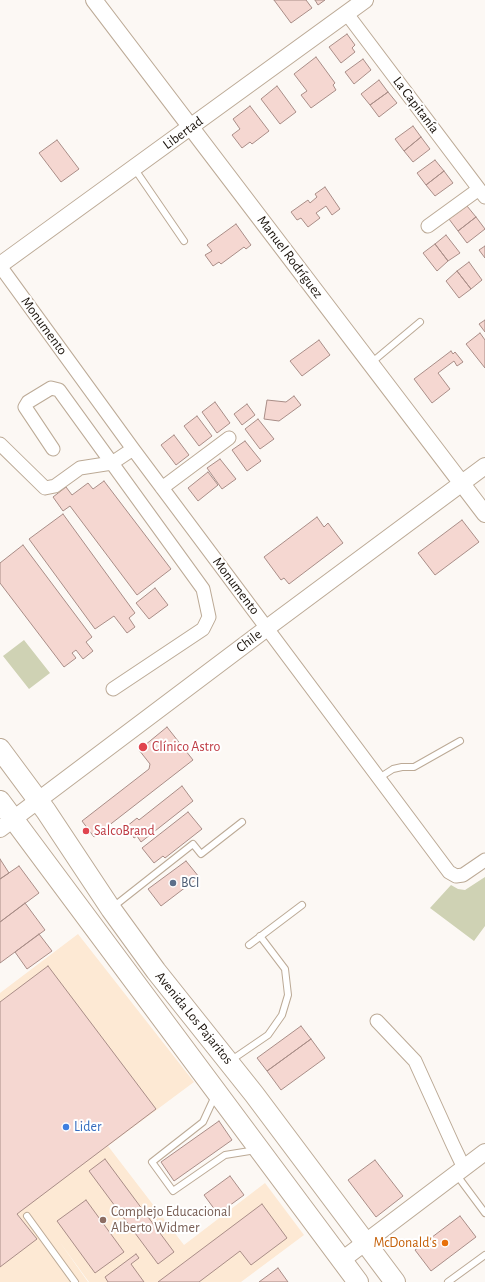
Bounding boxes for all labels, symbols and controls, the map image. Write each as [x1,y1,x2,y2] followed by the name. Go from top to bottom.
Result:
[389,73,443,137] street label: La Capitanía
[160,113,206,153] street label: Libertad
[253,212,327,302] street label: Manuel Rodríguez
[17,294,71,358] street label: Monumento
[209,554,263,618] street label: Monumento
[233,626,265,656] street label: Chile
[152,739,220,755] place label: Clínico Astro
[137,741,149,753] marker: Clínico Astro
[94,823,155,839] place label: SalcoBrand
[81,826,91,836] marker: SalcoBrand
[181,875,200,891] place label: BCI
[168,878,178,888] marker: BCI
[152,968,236,1068] street label: Avenida Los Pajaritos
[74,1119,101,1135] place label: Lider
[61,1122,71,1132] marker: Lider
[111,1204,231,1236] place label: Complejo Educacional Alberto Widmer
[98,1215,108,1225] marker: Complejo Educacional Alberto Widmer
[374,1235,437,1251] place label: McDonald's
[440,1238,450,1248] marker: McDonald's

